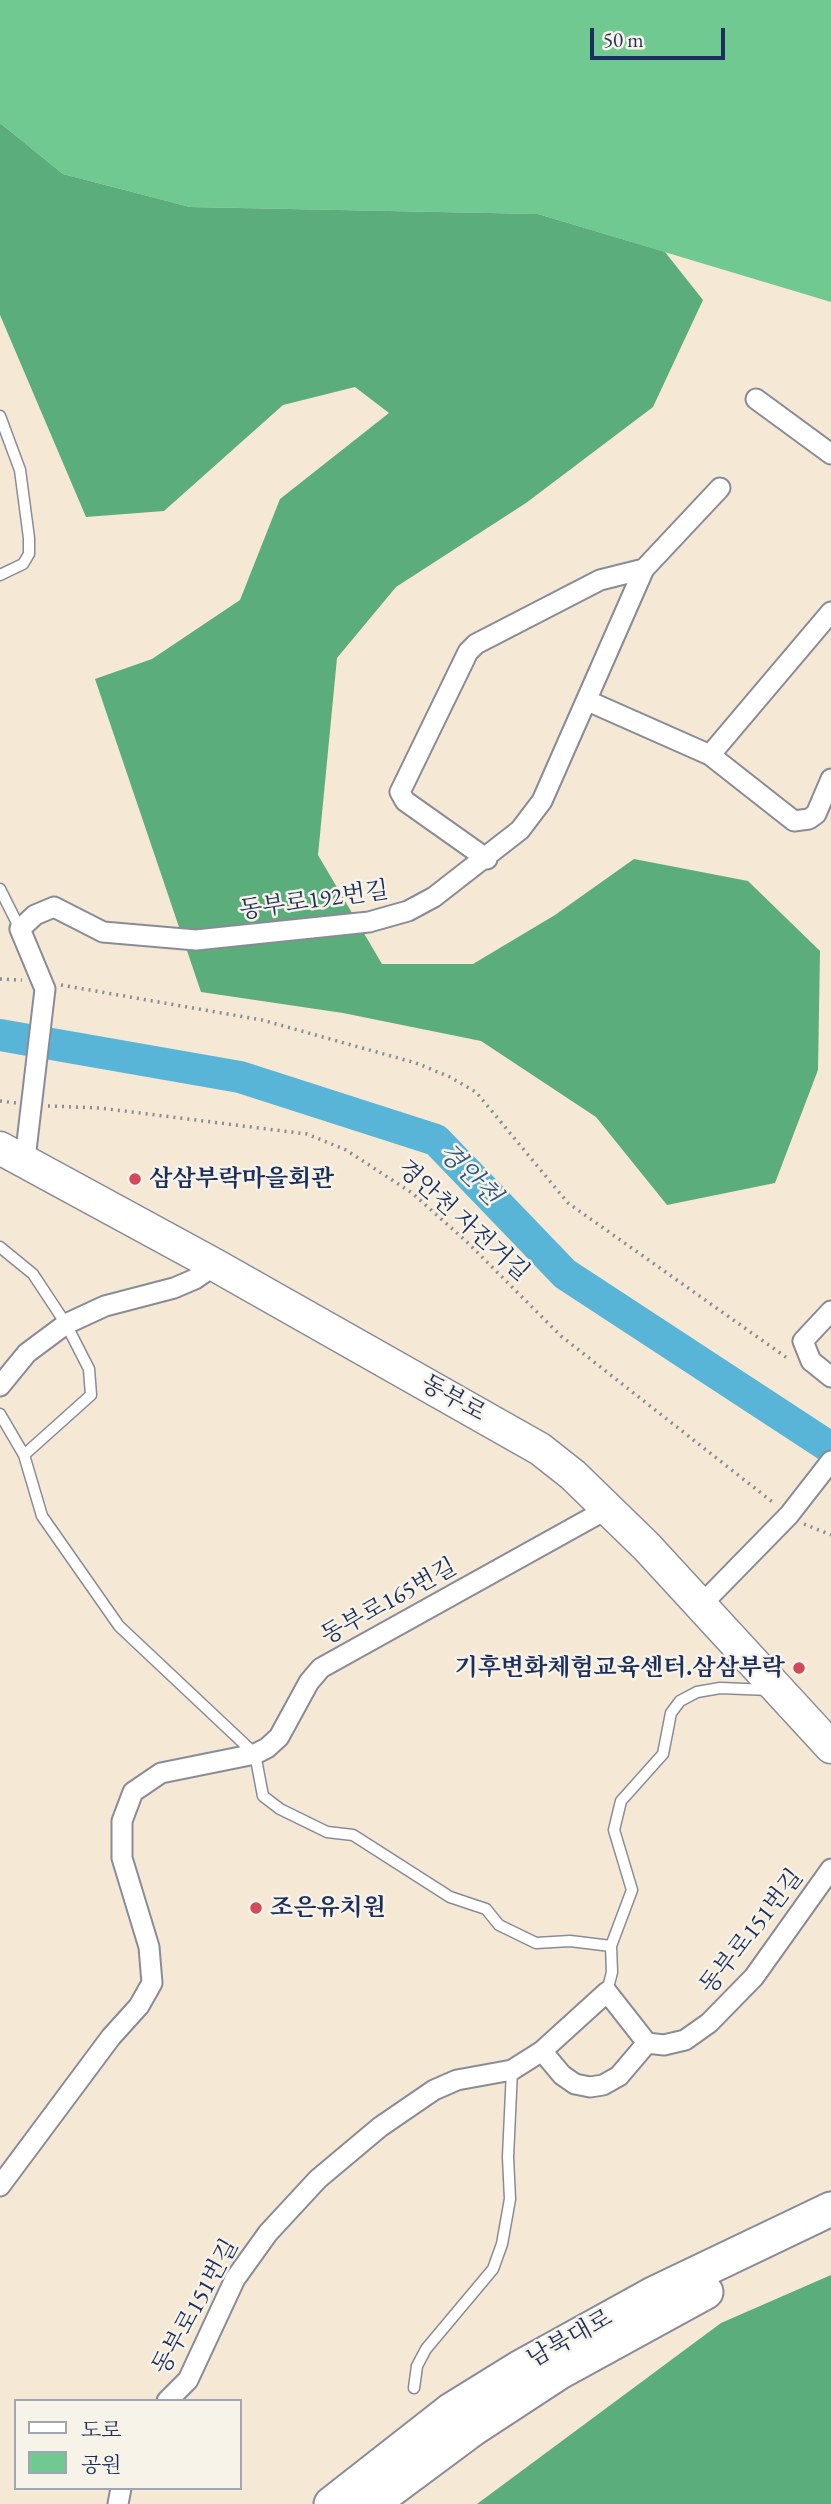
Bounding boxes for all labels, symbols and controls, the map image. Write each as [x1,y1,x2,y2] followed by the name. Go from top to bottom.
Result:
[593,14,728,58] scale bar
[603,26,644,53] text: 50 m
[237,876,391,926] street label: 동부로192번길
[431,1137,507,1213] water label: 경안천
[391,1154,535,1288] street label: 경안천 자전거길
[149,1165,334,1193] place label: 삼삼부락마을회관
[127,1171,143,1187] marker: 삼삼부락마을회관
[416,1370,490,1428] street label: 동부로
[316,1553,462,1651] street label: 동부로165번길
[454,1654,785,1682] place label: 기후변화체험교육센터.삼삼부락
[791,1660,807,1676] marker: 기후변화체험교육센터.삼삼부락
[694,1864,810,2000] street label: 동부로151번길
[270,1894,386,1922] place label: 조은유치원
[248,1900,264,1916] marker: 조은유치원
[147,2234,245,2380] street label: 동부로151번길
[522,2304,618,2374] street label: 남북대로
[14,2399,242,2490] legend
[81,2416,122,2443] text: 도로
[81,2451,122,2478] text: 공원

